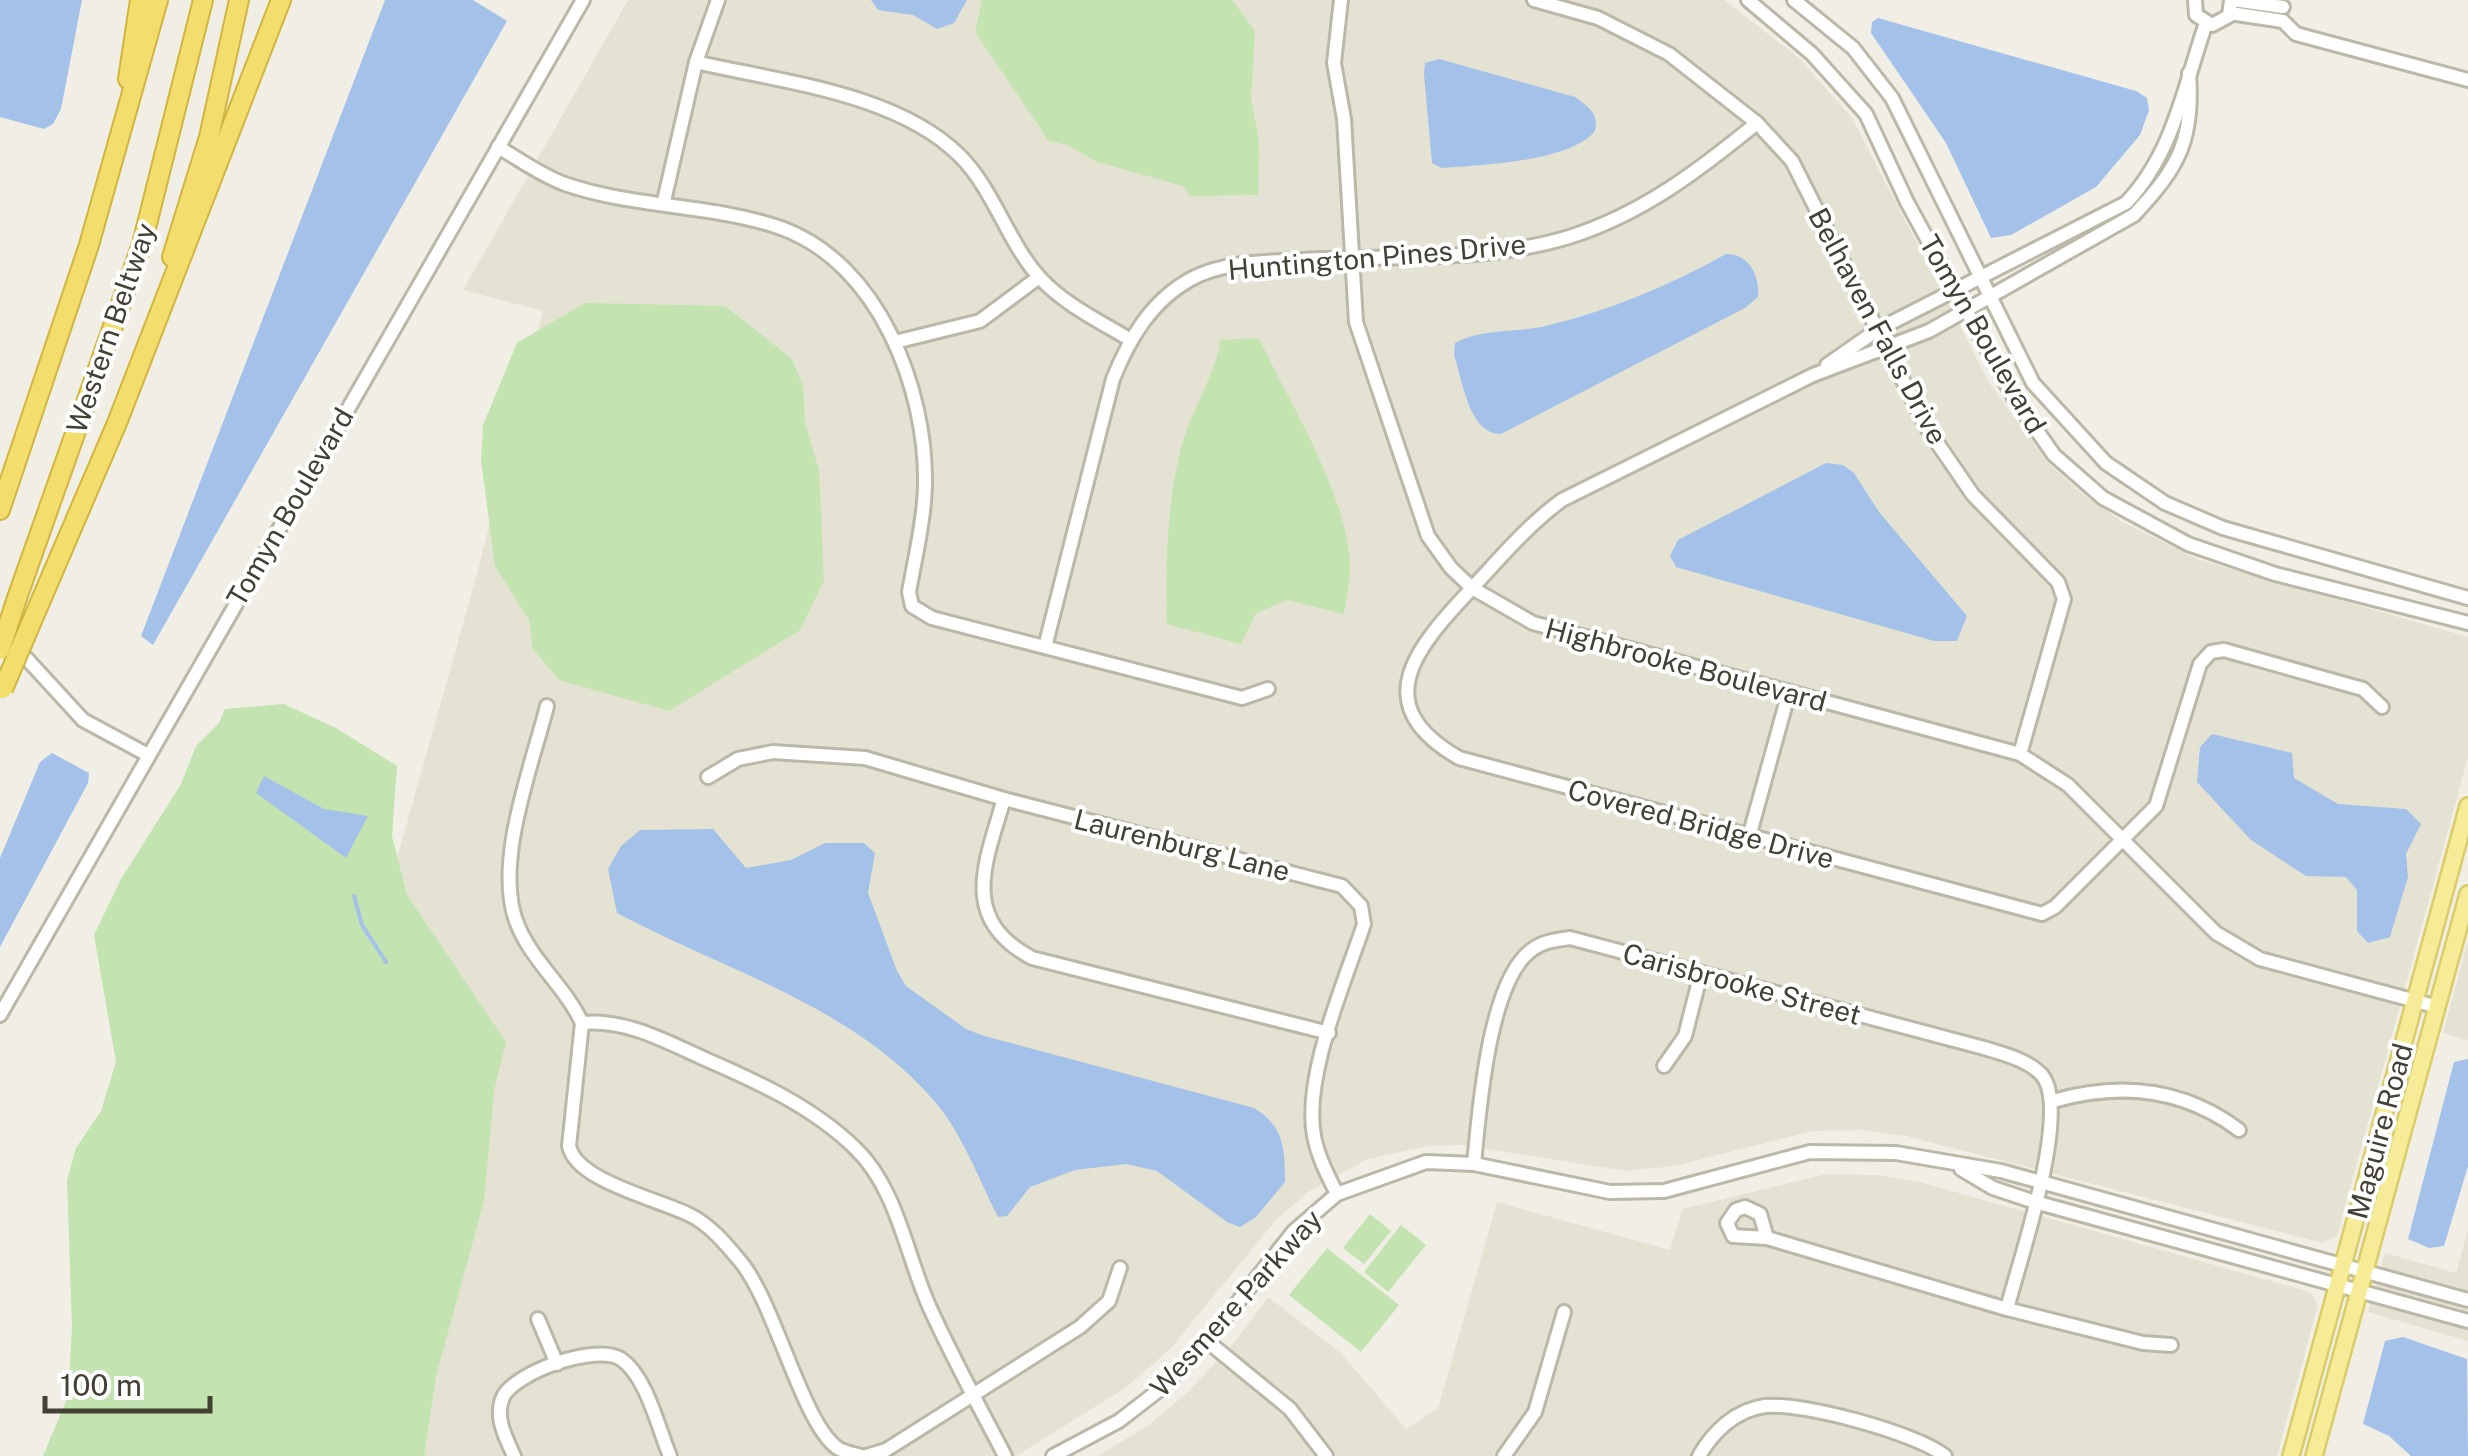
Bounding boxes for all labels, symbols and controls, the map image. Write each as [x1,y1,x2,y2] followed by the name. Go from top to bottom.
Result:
[1802,202,1955,449] street label: Belhaven Falls Drive
[59,219,162,437] street label: Western Beltway
[1226,227,1527,286] street label: Huntington Pines Drive
[1913,229,2054,439] street label: Tomyn Boulevard
[219,402,360,612] street label: Tomyn Boulevard
[1542,611,1830,718] street label: Highbrooke Boulevard
[1564,772,1838,875] street label: Covered Bridge Drive
[1071,802,1294,887] street label: Laurenburg Lane
[1620,936,1865,1031] street label: Carisbrooke Street
[2340,1040,2419,1222] street label: Maguire Road
[1143,1202,1328,1403] street label: Wesmere Parkway
[45,1351,210,1413] scale bar
[60,1367,142,1403] text: 100 m

